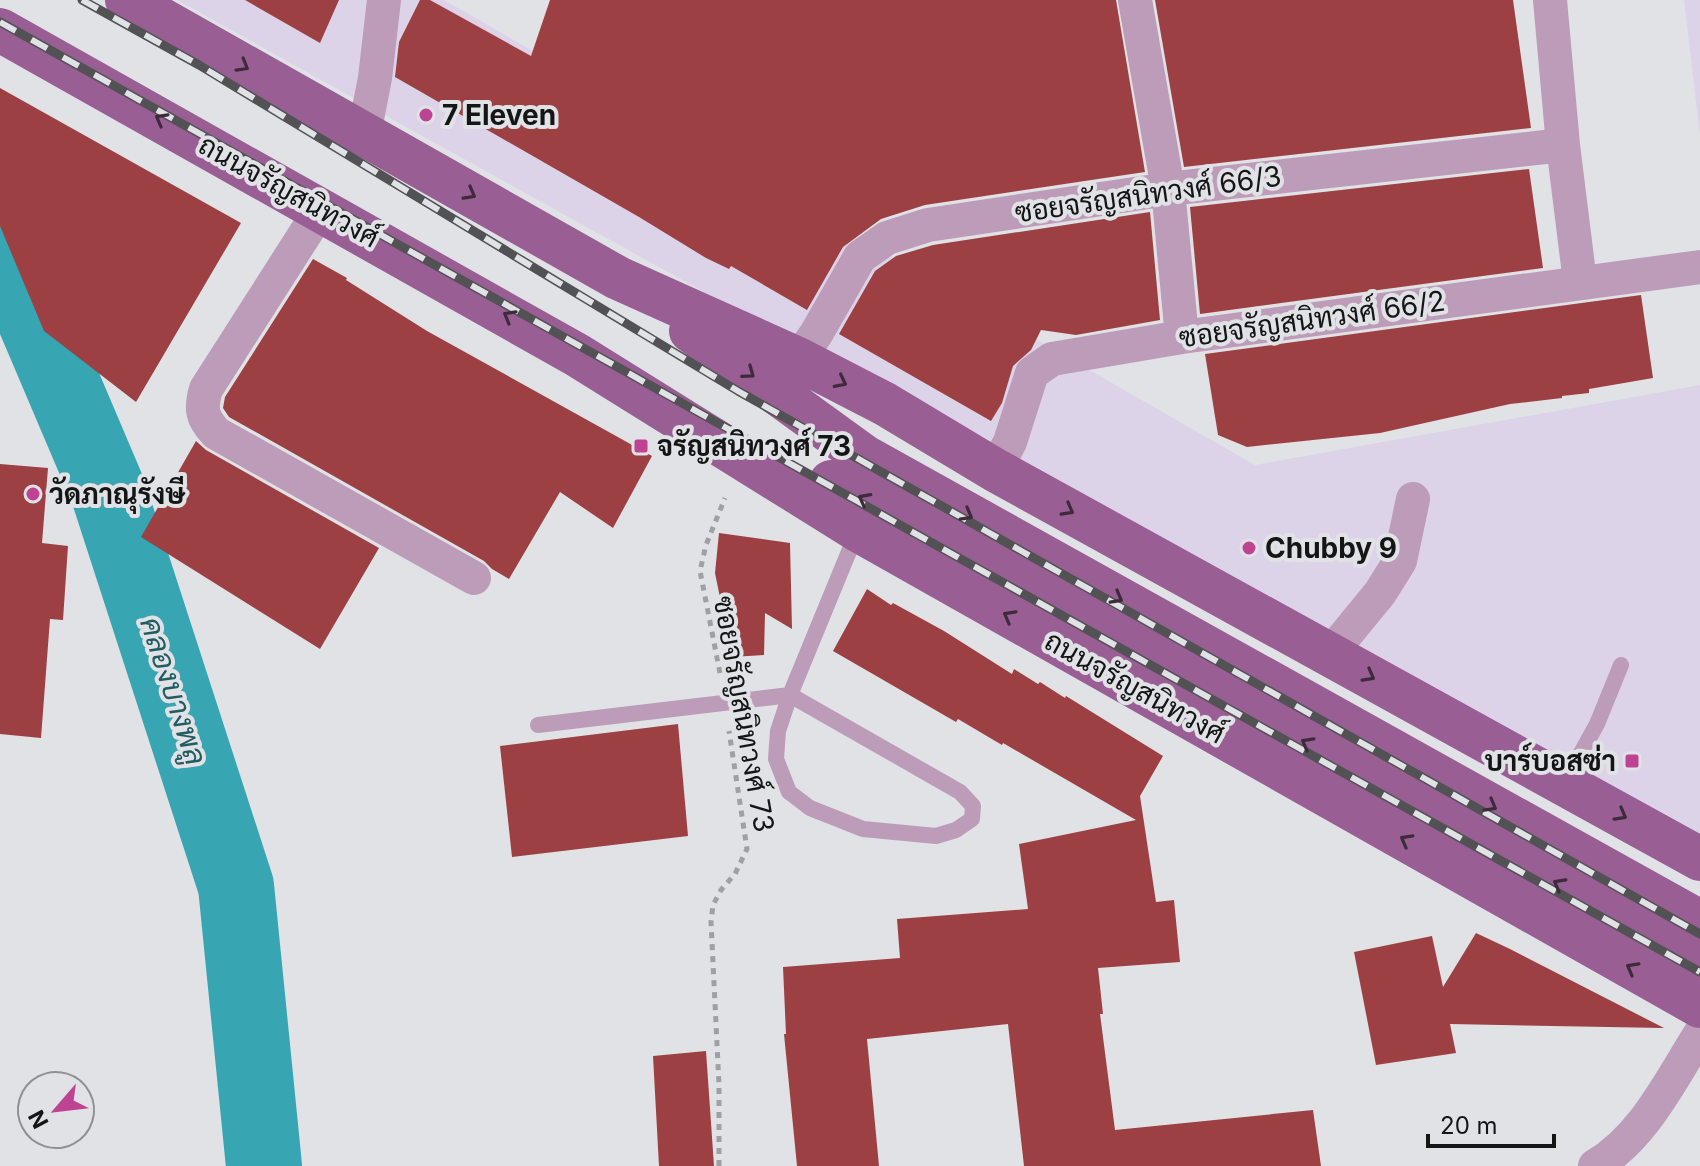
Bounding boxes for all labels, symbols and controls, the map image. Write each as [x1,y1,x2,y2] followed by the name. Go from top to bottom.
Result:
[235,56,249,72] one-way arrow
[442,98,556,132] place label: 7 Eleven
[417,106,435,124] marker: 7 Eleven
[155,114,169,129] one-way arrow
[193,126,386,255] street label: ถนนจรัญสนิทวงศ์
[1012,157,1283,231] street label: ซอยจรัญสนิทวงศ์ 66/3
[461,184,476,200] one-way arrow
[1177,282,1447,355] street label: ซอยจรัญสนิทวงศ์ 66/2
[503,310,518,326] one-way arrow
[741,363,755,378] one-way arrow
[833,372,848,387] one-way arrow
[657,427,851,464] place label: จรัญสนิทวงศ์ 73
[632,437,650,455] marker: จรัญสนิทวงศ์ 73
[49,476,186,514] place label: วัดภาณุรังษี
[24,485,42,503] marker: วัดภาณุรังษี
[858,494,873,509] one-way arrow
[1059,500,1074,515] one-way arrow
[959,505,973,520] one-way arrow
[1265,531,1397,565] place label: Chubby 9
[1240,539,1258,557] marker: Chubby 9
[1108,588,1123,604] one-way arrow
[706,593,783,835] street label: ซอยจรัญสนิทวงศ์ 73
[1003,610,1018,626] one-way arrow
[130,612,215,770] water label: คลองบางพลู
[1039,622,1232,751] street label: ถนนจรัญสนิทวงศ์
[1361,666,1375,681] one-way arrow
[1301,737,1316,753] one-way arrow
[1485,742,1616,778] place label: บาร์บอสซ่า
[1623,752,1641,770] marker: บาร์บอสซ่า
[1483,796,1497,811] one-way arrow
[1613,805,1627,820] one-way arrow
[1400,834,1415,850] one-way arrow
[1552,878,1567,893] one-way arrow
[1626,962,1641,978] one-way arrow
[16,1070,96,1150] north arrow
[1428,1098,1554,1148] scale bar
[23,1106,54,1133] text: N
[1440,1111,1498,1140] text: 20 m

